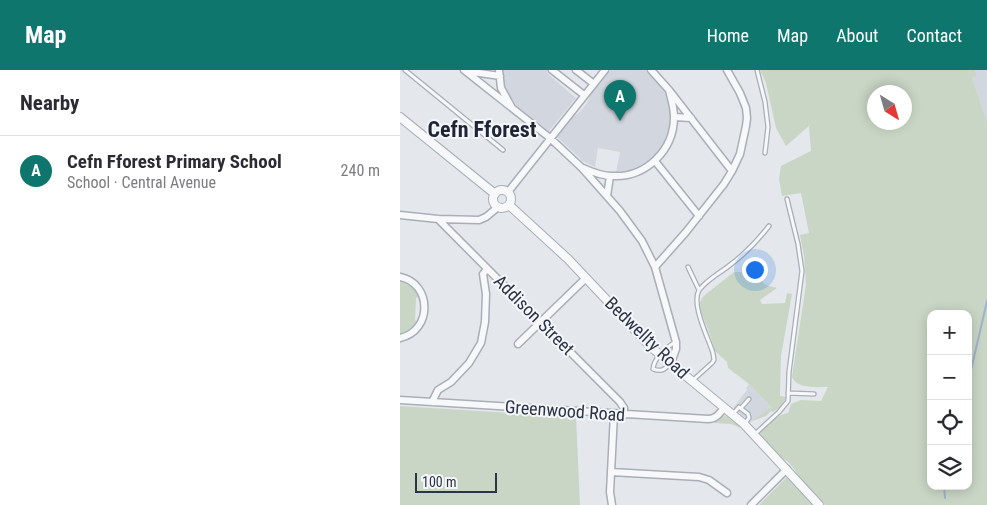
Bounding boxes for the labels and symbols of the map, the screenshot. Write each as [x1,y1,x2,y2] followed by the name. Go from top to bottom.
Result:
[604,80,636,121] pin: A
[867,85,912,130] north arrow
[427,117,537,142] district label: Cefn Fforest
[742,257,768,283] your location
[490,270,579,359] street label: Addison Street
[601,292,694,383] street label: Bedwellty Road
[504,396,626,425] street label: Greenwood Road
[415,470,498,493] scale bar

